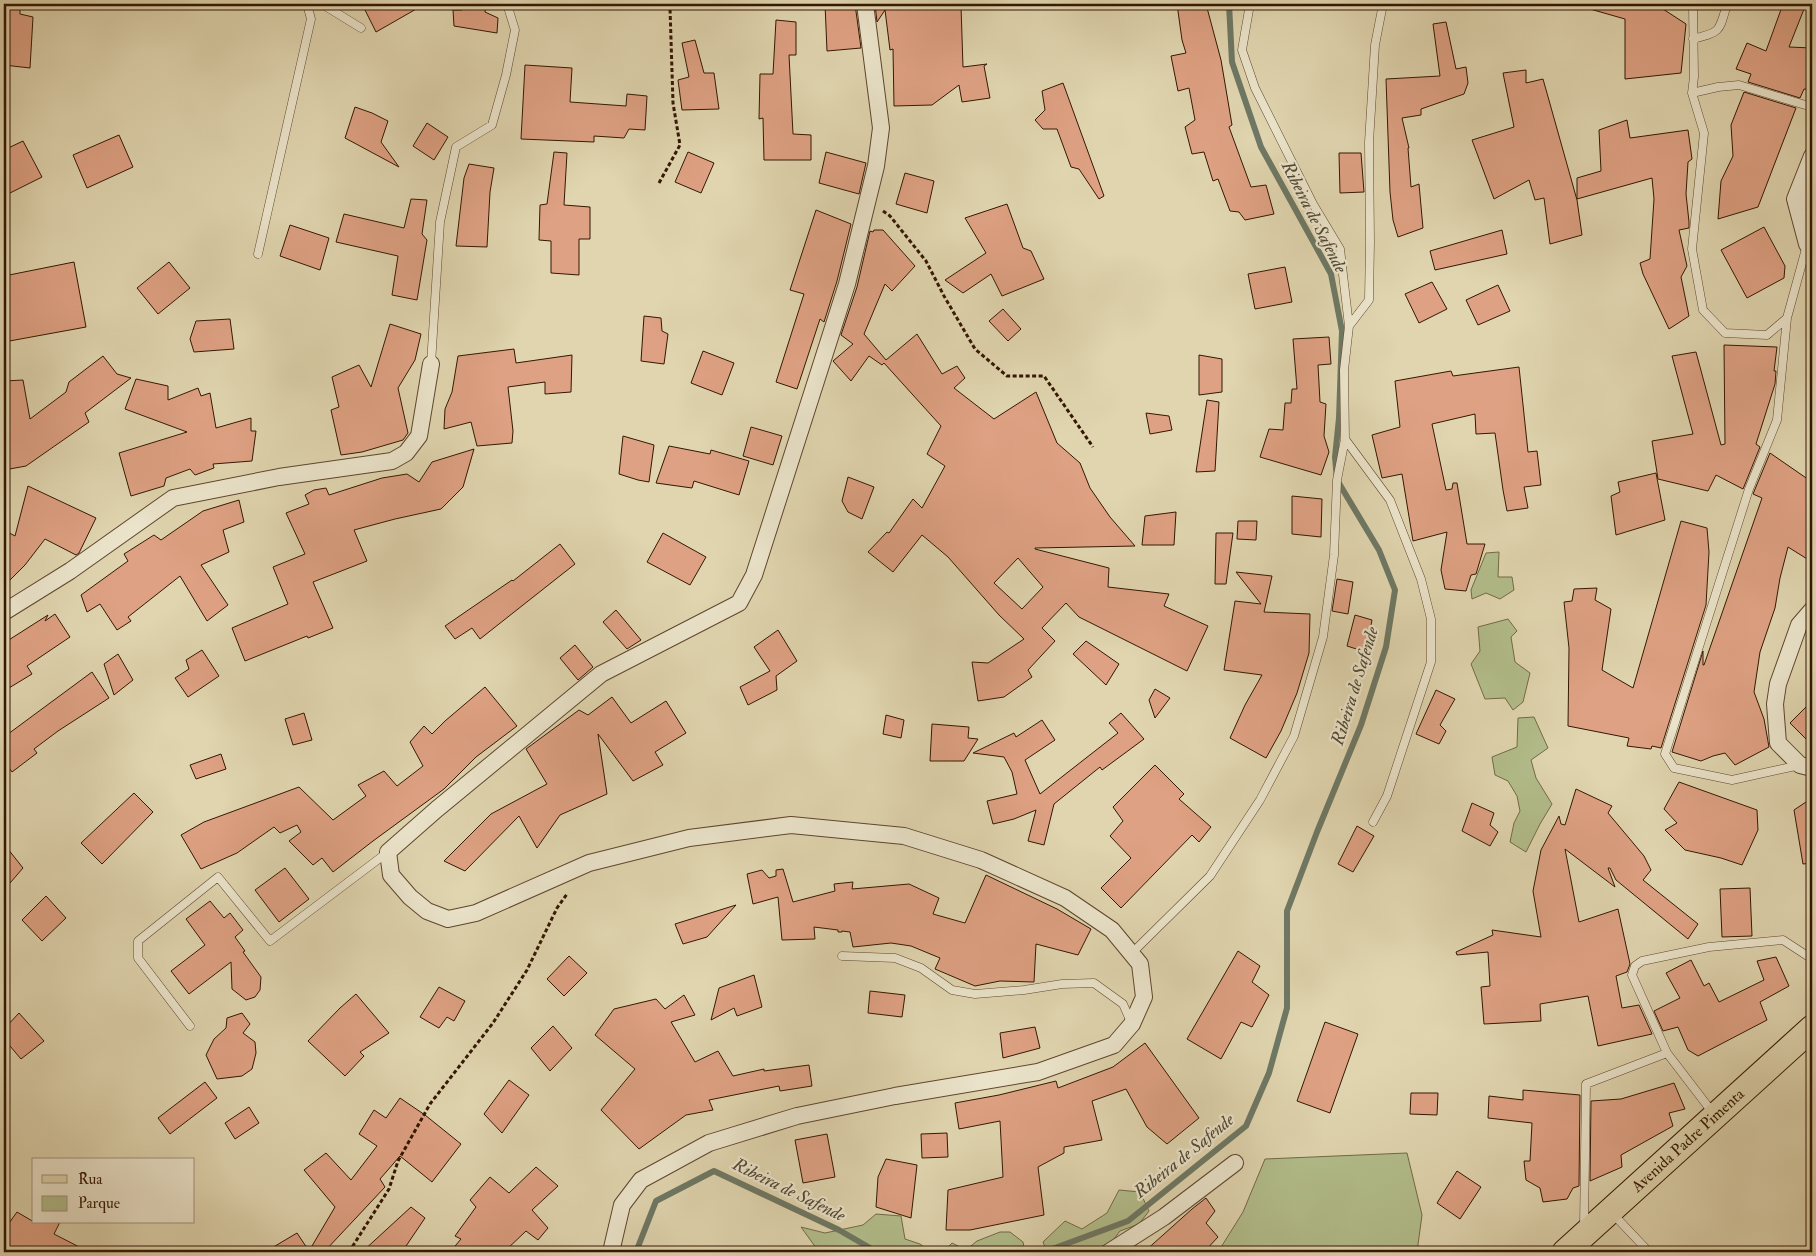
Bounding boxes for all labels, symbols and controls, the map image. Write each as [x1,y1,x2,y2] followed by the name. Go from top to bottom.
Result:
[1275,156,1353,278] water label: Ribeira de Safende
[1326,623,1384,749] water label: Ribeira de Safende
[1627,1084,1749,1197] street label: Avenida Padre Pimenta
[1128,1108,1240,1204] water label: Ribeira de Safende
[728,1152,850,1228] water label: Ribeira de Safende
[32,1158,195,1224] legend
[78,1170,103,1189] text: Rua
[78,1194,120,1213] text: Parque

